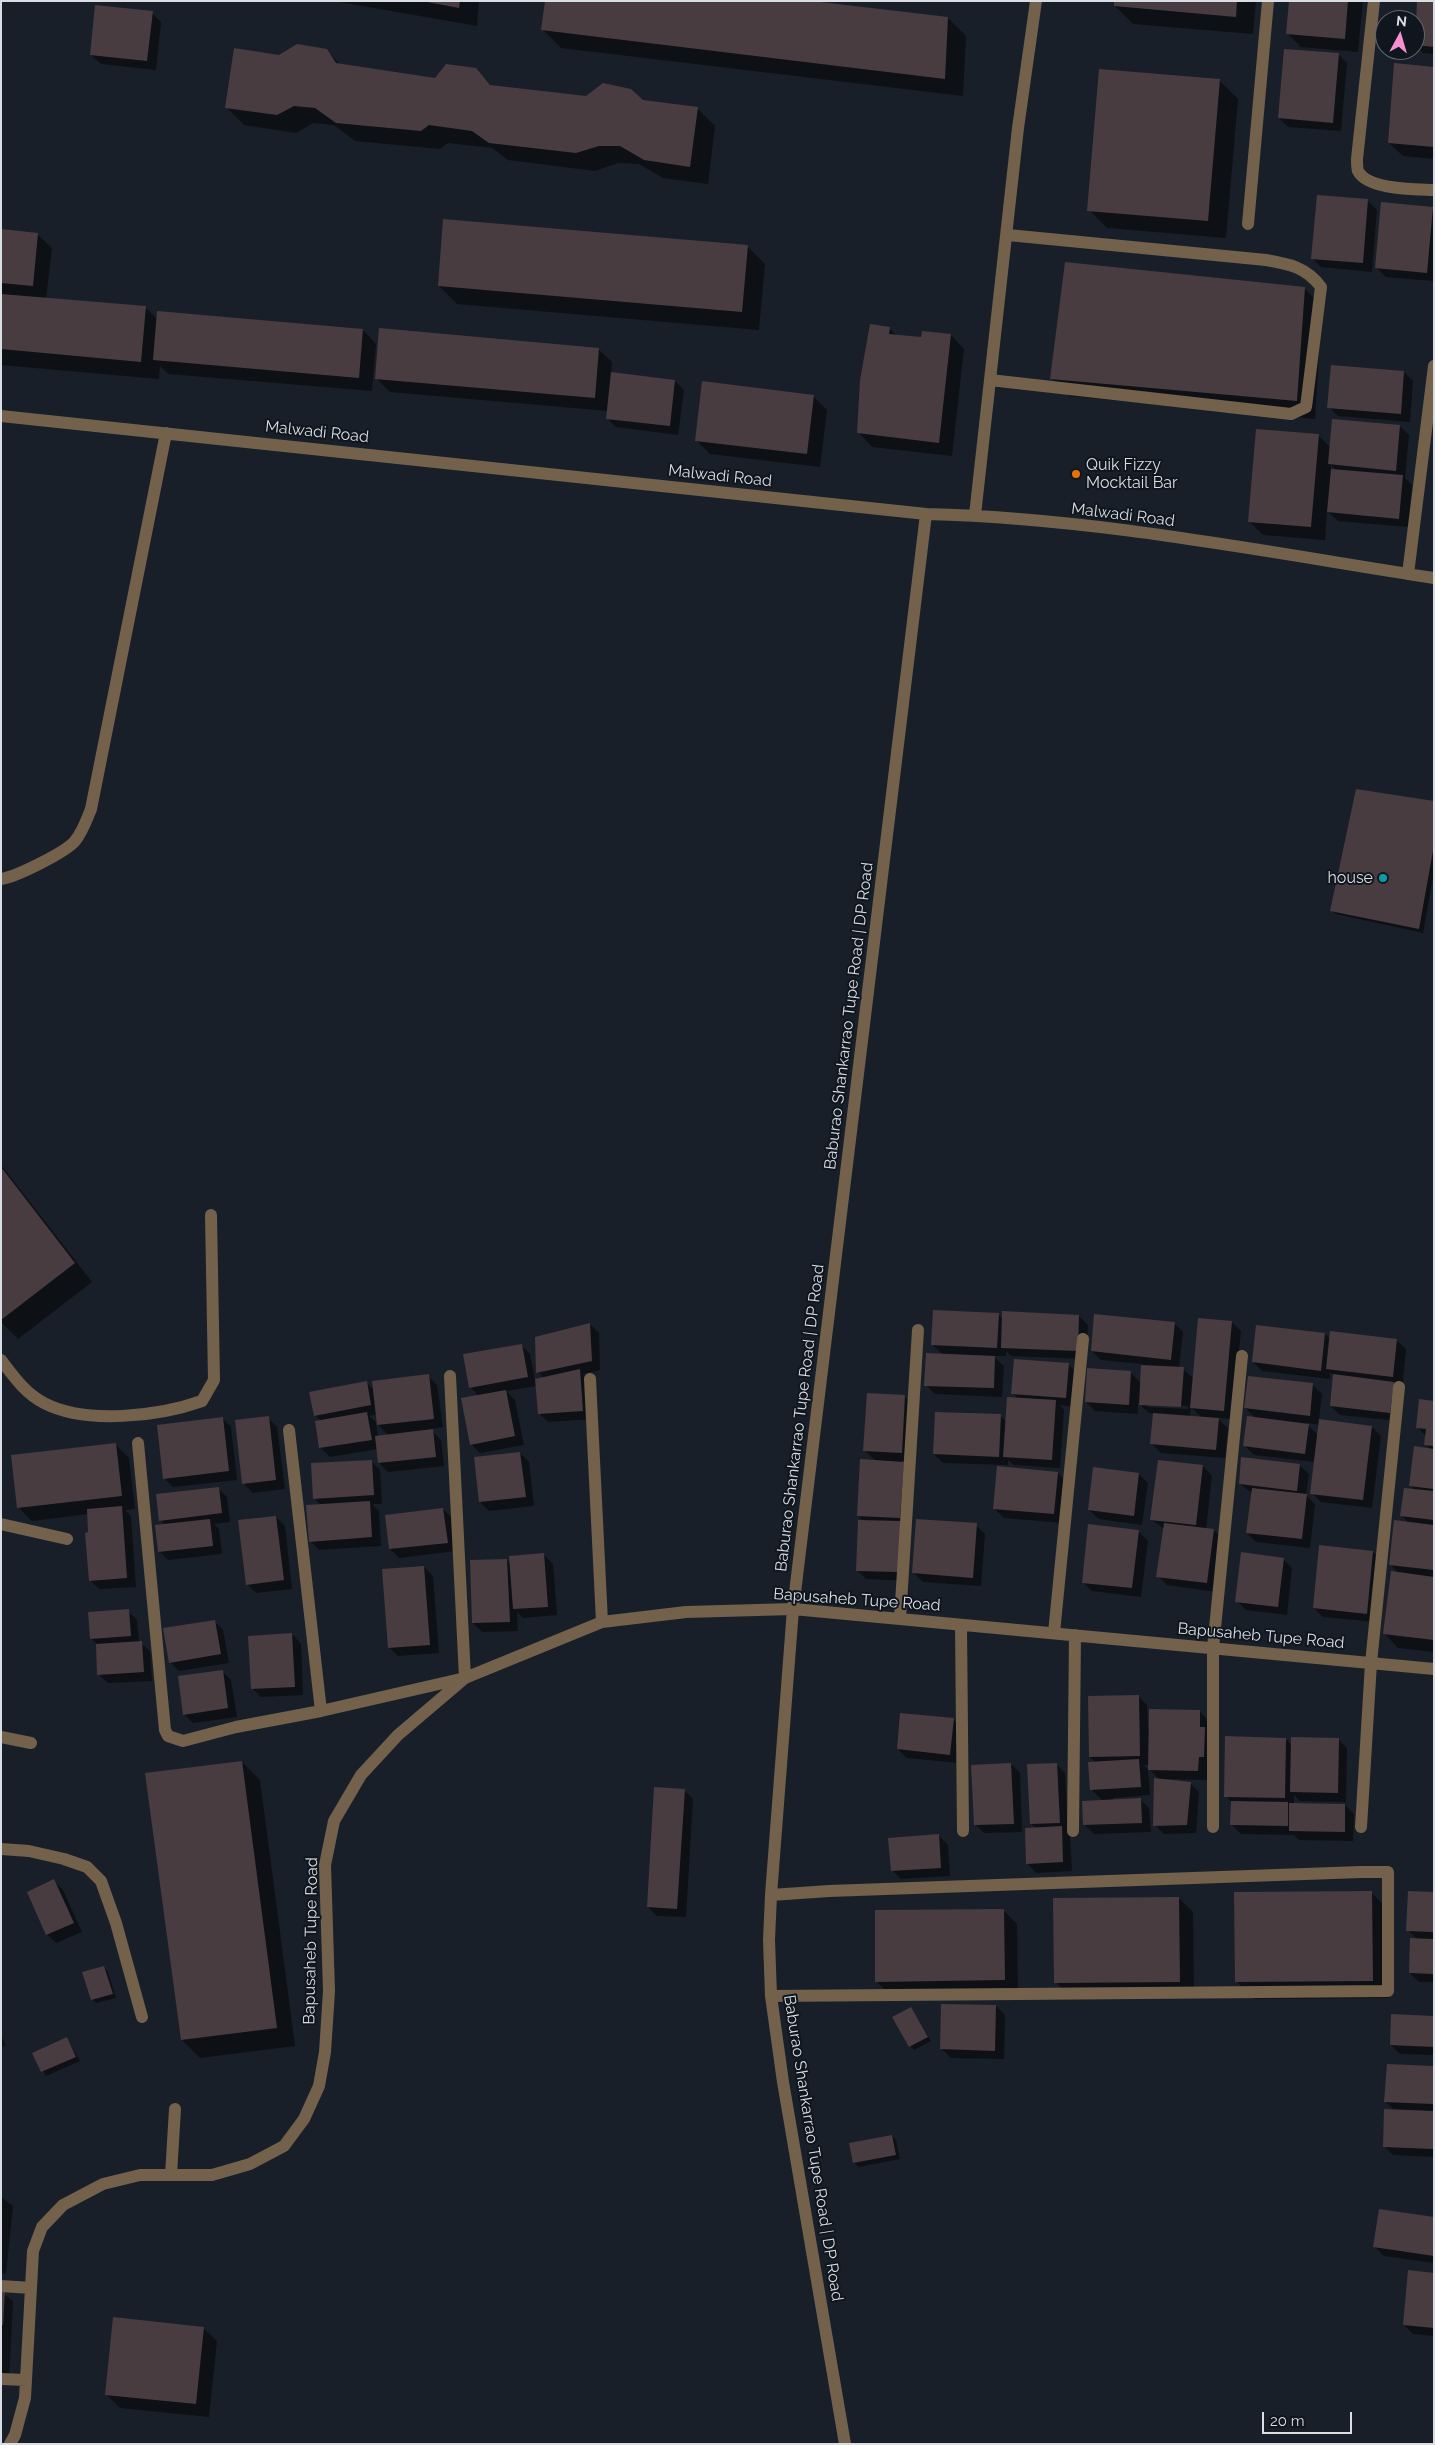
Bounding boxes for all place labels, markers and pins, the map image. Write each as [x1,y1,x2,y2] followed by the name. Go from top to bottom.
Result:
[1086,455,1178,493] place label: Quik Fizzy Mocktail Bar
[1070,468,1082,480] marker: Quik Fizzy Mocktail Bar
[1328,868,1373,888] place label: house
[1377,872,1389,884] marker: house

